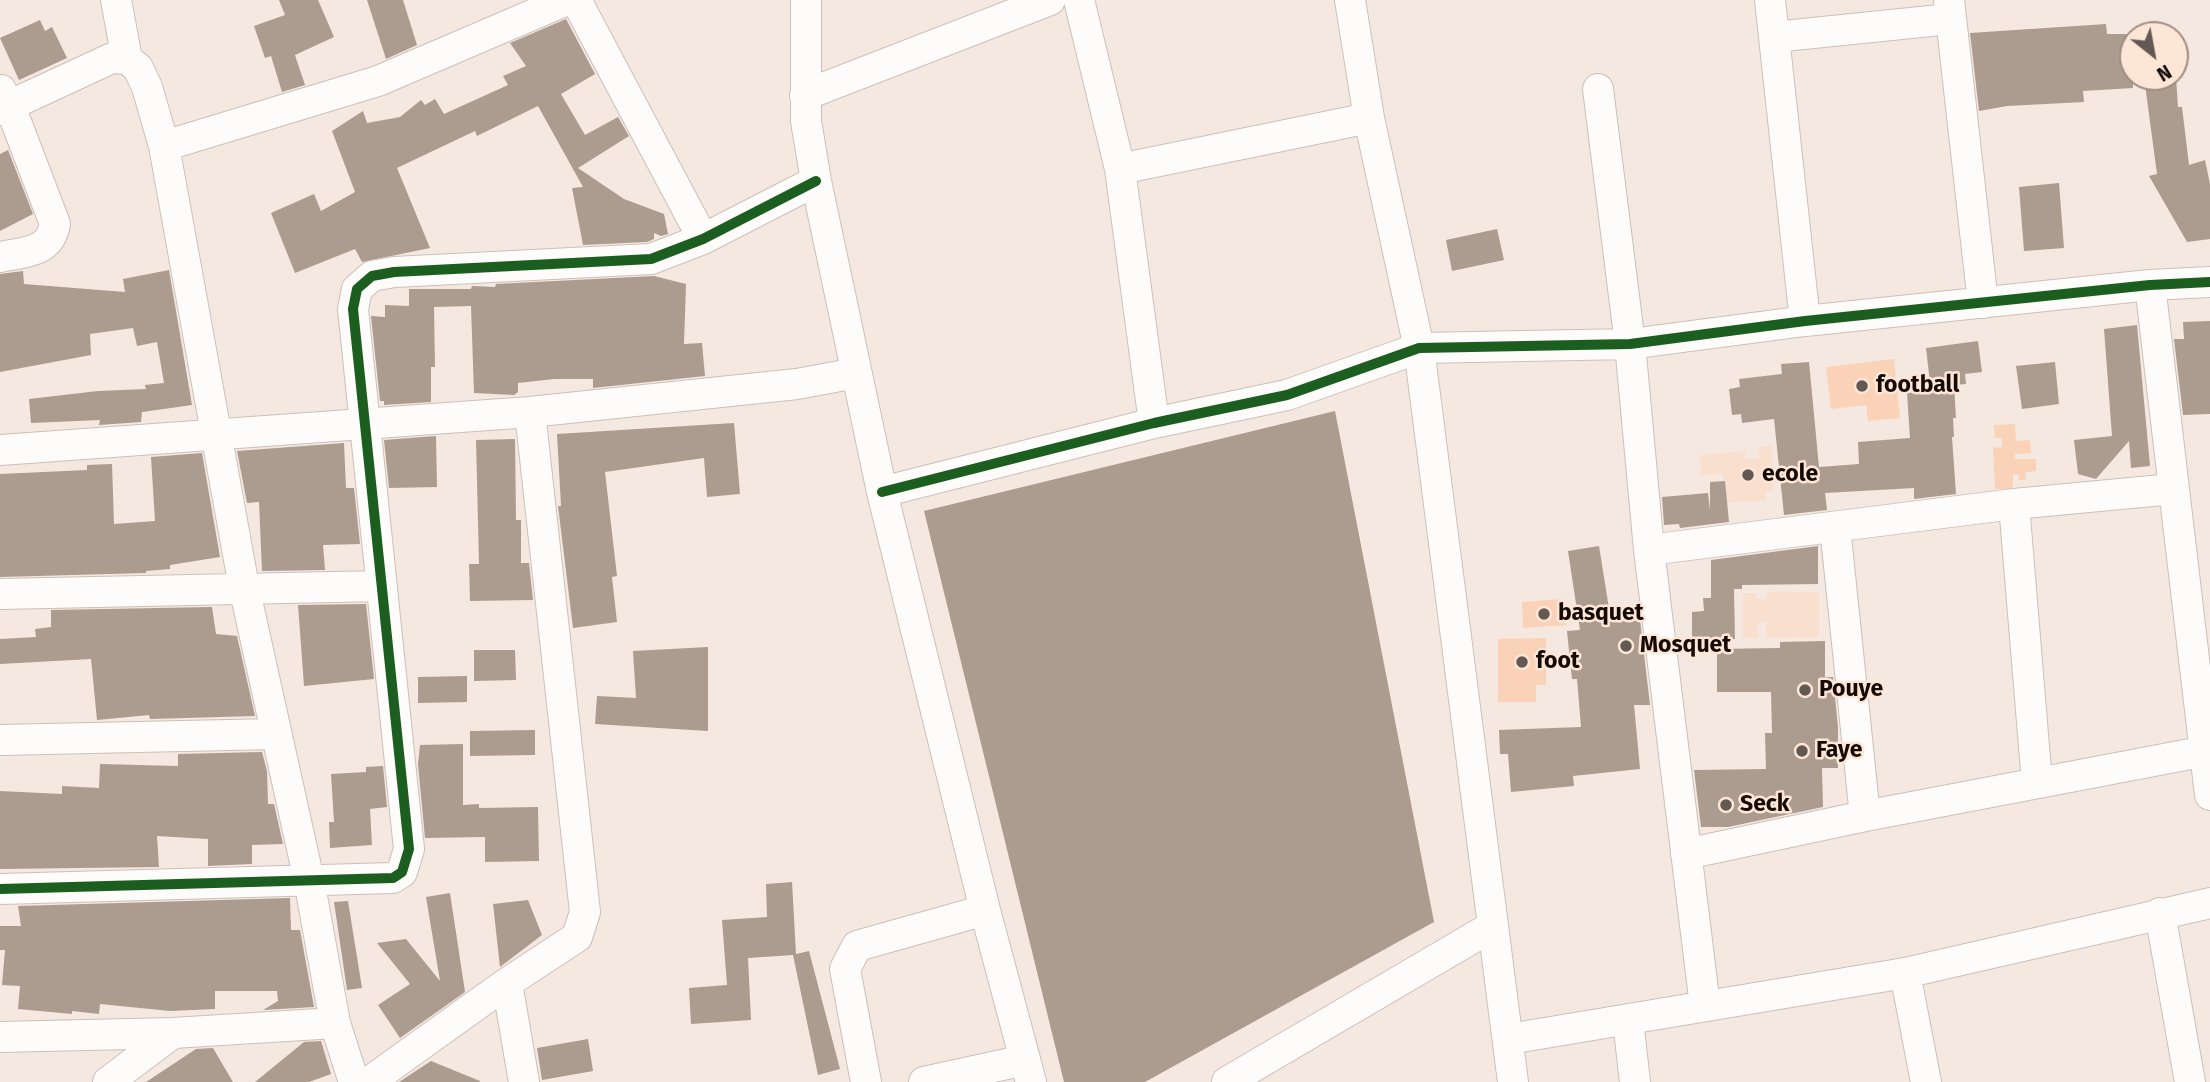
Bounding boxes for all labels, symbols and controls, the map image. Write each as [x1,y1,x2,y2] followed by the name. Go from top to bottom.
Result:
[2119,21,2189,91] north arrow
[2153,60,2175,86] text: N
[1876,372,1959,400] place label: football
[1854,378,1870,394] marker: football
[1762,461,1818,489] place label: ecole
[1740,467,1756,483] marker: ecole
[1558,600,1644,628] place label: basquet
[1536,606,1552,622] marker: basquet
[1640,632,1731,660] place label: Mosquet
[1618,638,1634,654] marker: Mosquet
[1536,648,1580,676] place label: foot
[1514,654,1530,670] marker: foot
[1819,676,1883,704] place label: Pouye
[1797,682,1813,698] marker: Pouye
[1816,737,1863,765] place label: Faye
[1794,743,1810,759] marker: Faye
[1740,791,1790,819] place label: Seck
[1718,797,1734,813] marker: Seck

